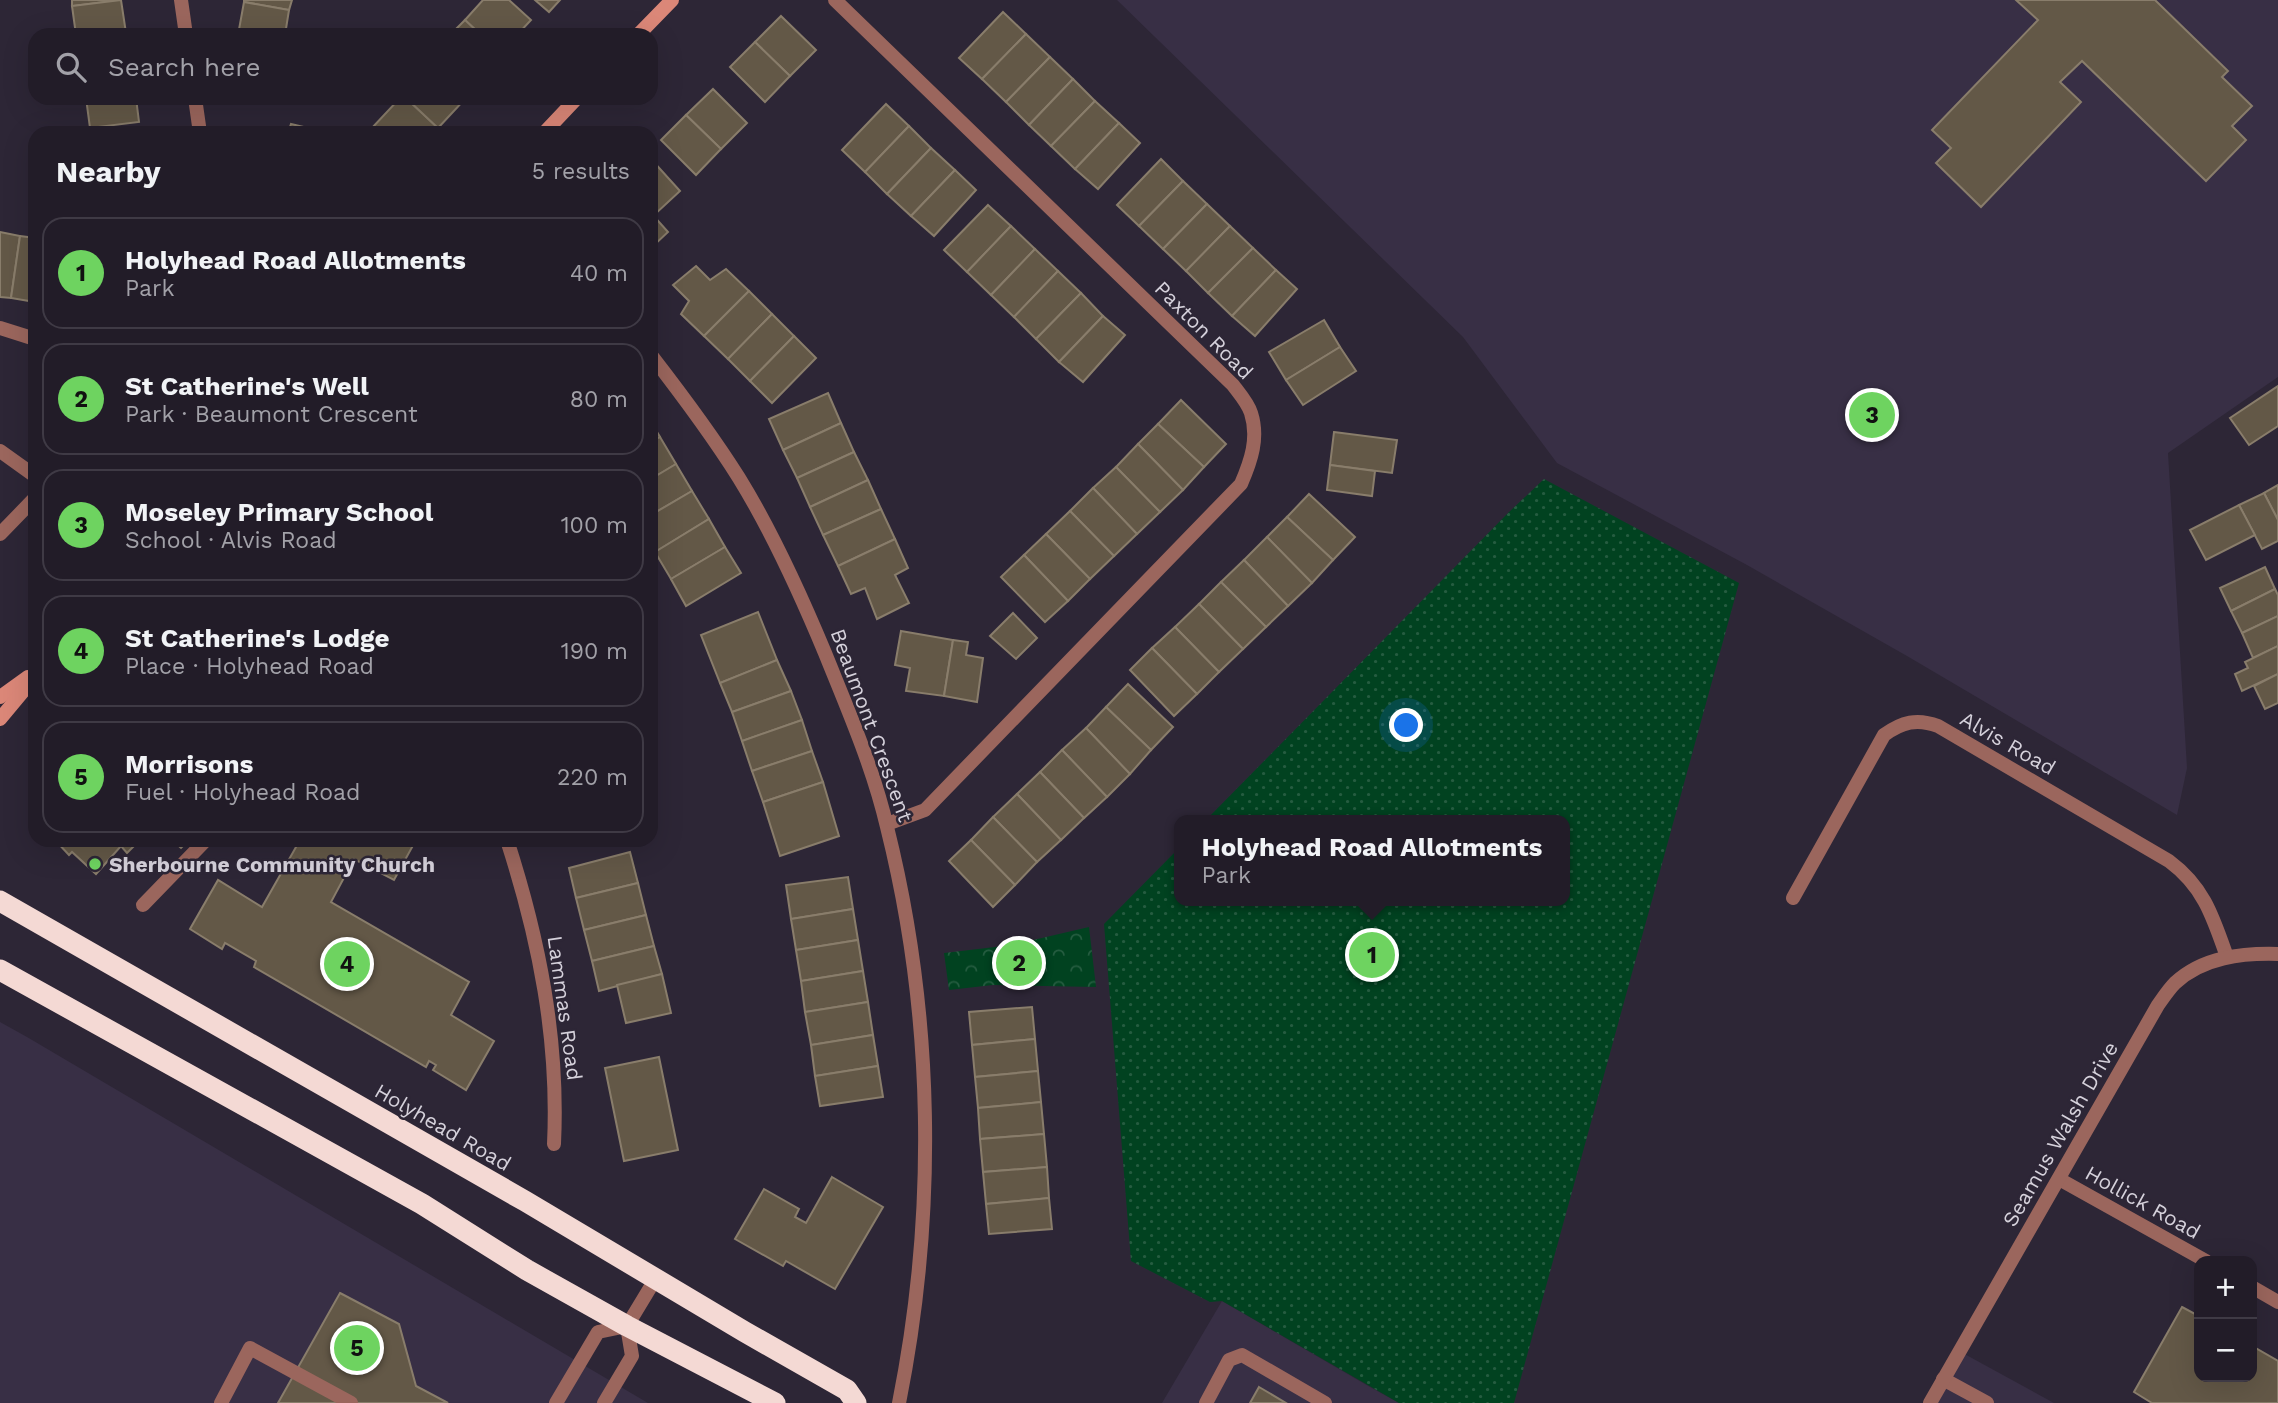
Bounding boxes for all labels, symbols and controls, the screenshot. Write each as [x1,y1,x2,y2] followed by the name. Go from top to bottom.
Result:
[28,28,658,105] search box
[52,48,90,86] icon: search
[108,52,260,82] text: Search here
[56,154,161,189] text: Nearby
[532,158,630,185] text: 5 results
[125,245,466,275] text: Holyhead Road Allotments
[76,260,86,287] text: 1
[570,260,628,287] text: 40 m
[125,275,174,302] text: Park
[1150,276,1258,384] street label: Paxton Road
[125,371,369,401] text: St Catherine's Well
[74,386,88,413] text: 2
[570,386,628,413] text: 80 m
[1849,389,1895,441] pin: 3
[125,401,418,428] text: Park · Beaumont Crescent
[125,497,433,527] text: Moseley Primary School
[74,512,88,539] text: 3
[561,512,628,539] text: 100 m
[125,527,337,554] text: School · Alvis Road
[125,623,390,653] text: St Catherine's Lodge
[825,625,919,825] street label: Beaumont Crescent
[74,638,88,665] text: 4
[561,638,628,665] text: 190 m
[125,653,374,680] text: Place · Holyhead Road
[1956,706,2060,780] street label: Alvis Road
[1389,708,1423,742] your location
[125,749,253,779] text: Morrisons
[74,764,88,791] text: 5
[557,764,628,791] text: 220 m
[125,779,360,806] text: Fuel · Holyhead Road
[1174,815,1570,906] popup
[1202,832,1542,862] text: Holyhead Road Allotments
[109,852,435,877] place label: Sherbourne Community Church
[87,856,103,872] marker: Sherbourne Community Church
[1202,862,1251,889] text: Park
[1349,929,1395,981] pin: 1
[542,934,588,1082] street label: Lammas Road
[996,937,1042,989] pin: 2
[324,938,370,990] pin: 4
[1997,1037,2123,1231] street label: Seamus Walsh Drive
[370,1078,516,1176] street label: Holyhead Road
[2081,1160,2205,1244] street label: Hollick Road
[2194,1256,2257,1382] map controls
[2194,1256,2257,1319] button: +
[2194,1319,2257,1382] button: −
[334,1322,380,1374] pin: 5

